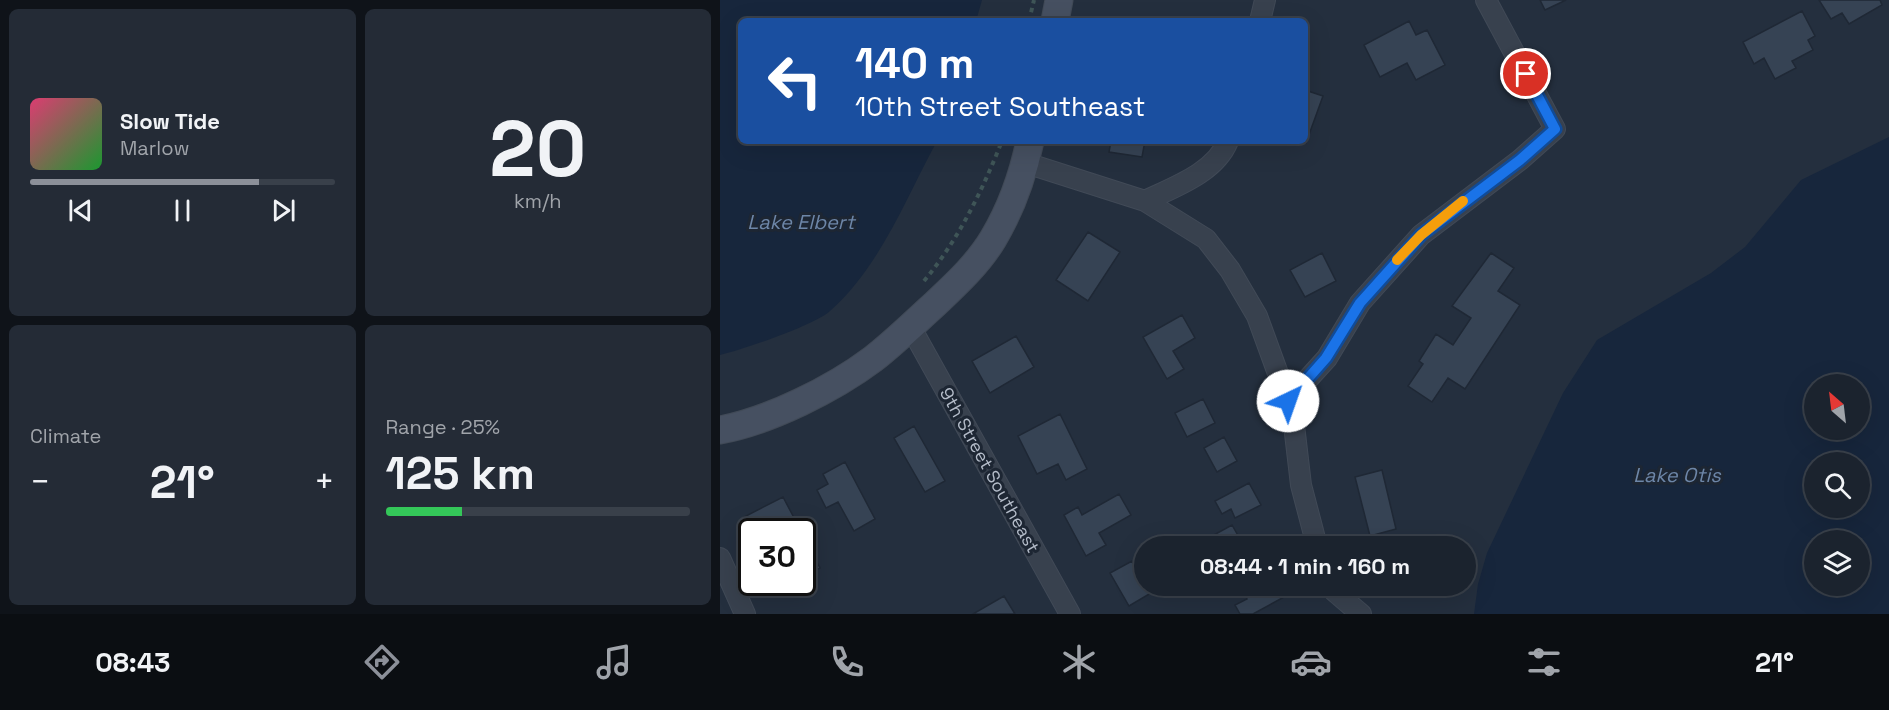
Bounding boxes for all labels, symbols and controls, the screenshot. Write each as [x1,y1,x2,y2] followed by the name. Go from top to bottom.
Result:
[855,37,974,90] text: 140 m
[756,42,834,120] icon: left
[1500,48,1551,99] pin
[1509,57,1542,90] icon: arrive
[855,89,1145,124] text: 10th Street Southeast
[489,99,586,199] text: 20
[120,107,220,135] text: Slow Tide
[120,135,189,161] text: Marlow
[514,188,562,214] text: km/h
[64,194,97,227] icon: previous
[166,194,199,227] icon: pause
[267,194,300,227] icon: next
[747,209,856,235] water label: Lake Elbert
[1256,369,1320,433] position arrow
[1804,374,1870,440] north arrow
[1804,374,1870,596] map controls
[935,383,1045,557] street label: 9th Street Southeast
[386,414,500,440] text: Range · 25%
[30,423,101,449] text: Climate
[386,445,535,502] text: 125 km
[1804,452,1870,518] button: search
[150,454,215,511] text: 21°
[30,461,50,503] text: −
[314,461,335,503] text: +
[1633,462,1722,488] water label: Lake Otis
[738,518,816,596] speed limit sign: 30
[1804,530,1870,596] button: layers
[1200,552,1410,580] text: 08:44 · 1 min · 160 m
[361,641,403,683] icon: directions
[593,641,635,683] icon: music
[826,641,868,683] icon: phone
[1058,641,1100,683] icon: climate
[1290,641,1332,683] icon: car
[1523,641,1565,683] icon: filters
[95,645,171,680] text: 08:43
[1755,645,1794,680] text: 21°

